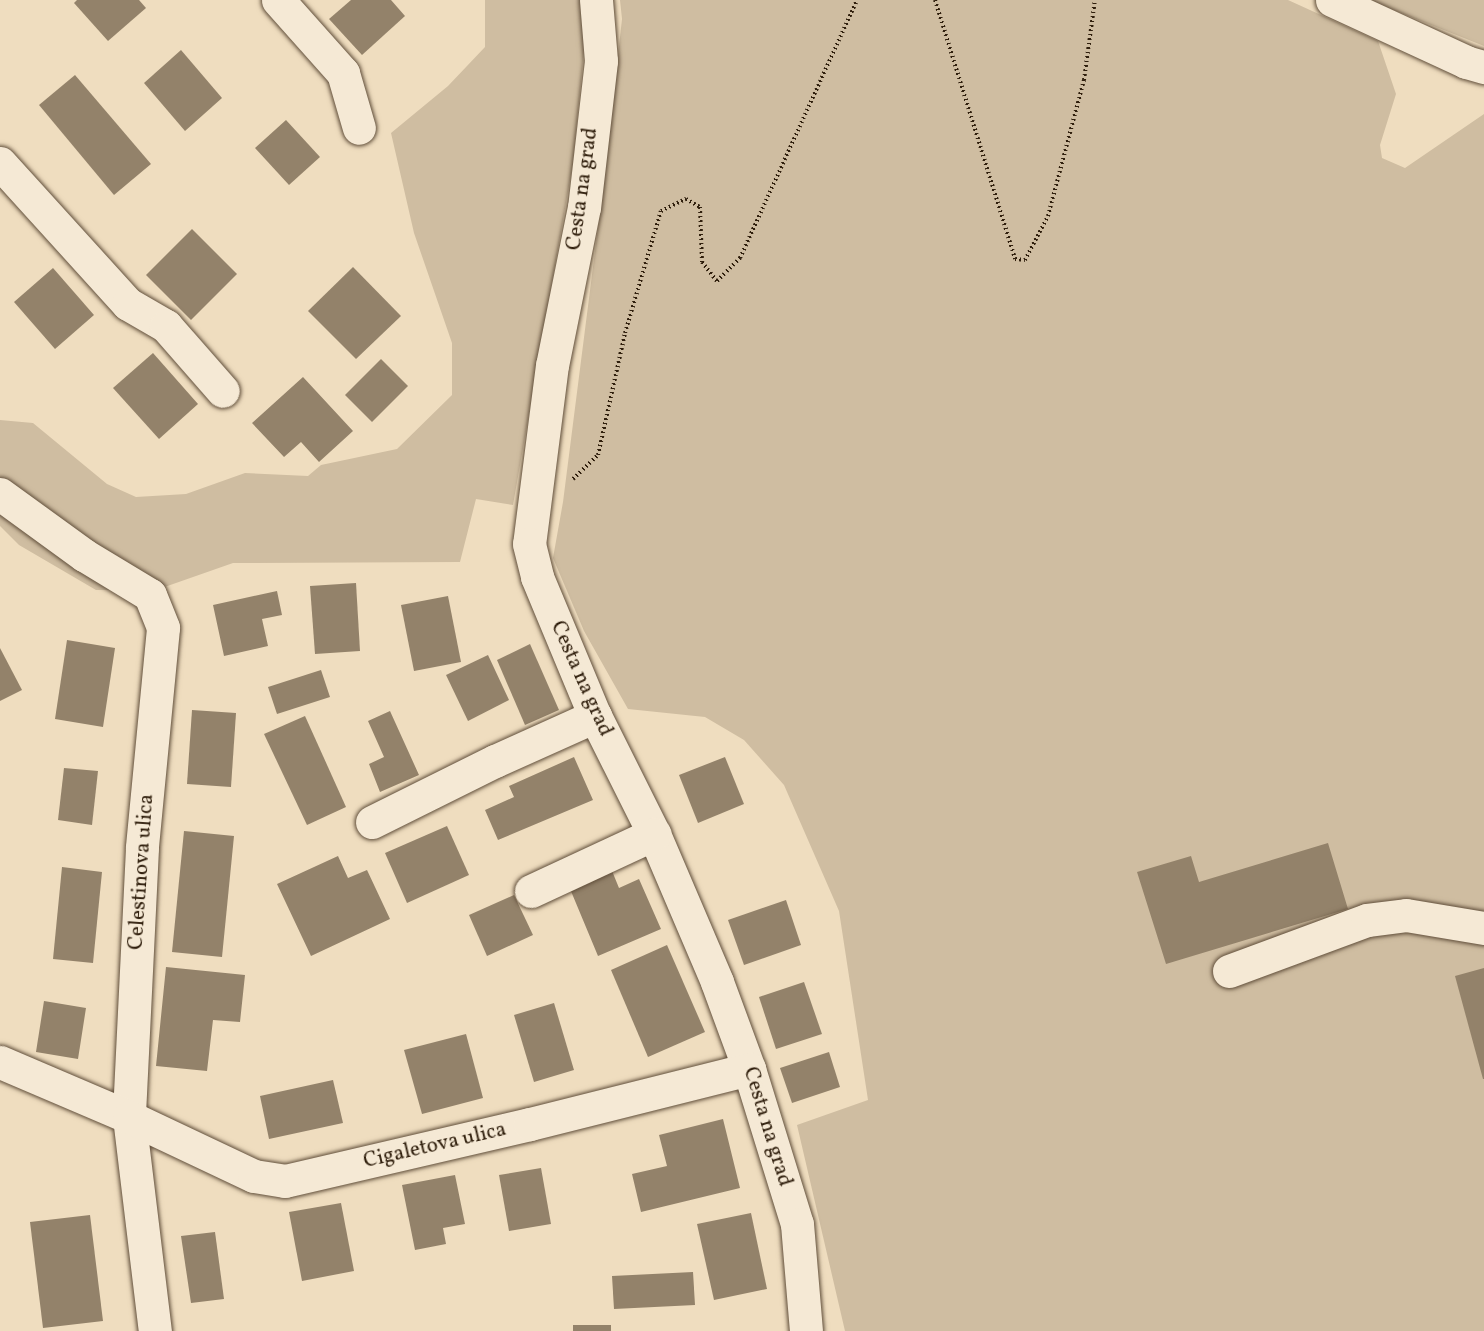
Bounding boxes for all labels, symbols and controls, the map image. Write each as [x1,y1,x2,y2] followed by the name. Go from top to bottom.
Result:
[562,126,604,252] street label: Cesta na grad
[544,617,618,741] street label: Cesta na grad
[124,793,160,951] street label: Celestinova ulica
[737,1064,797,1190] street label: Cesta na grad
[361,1117,509,1175] street label: Cigaletova ulica

